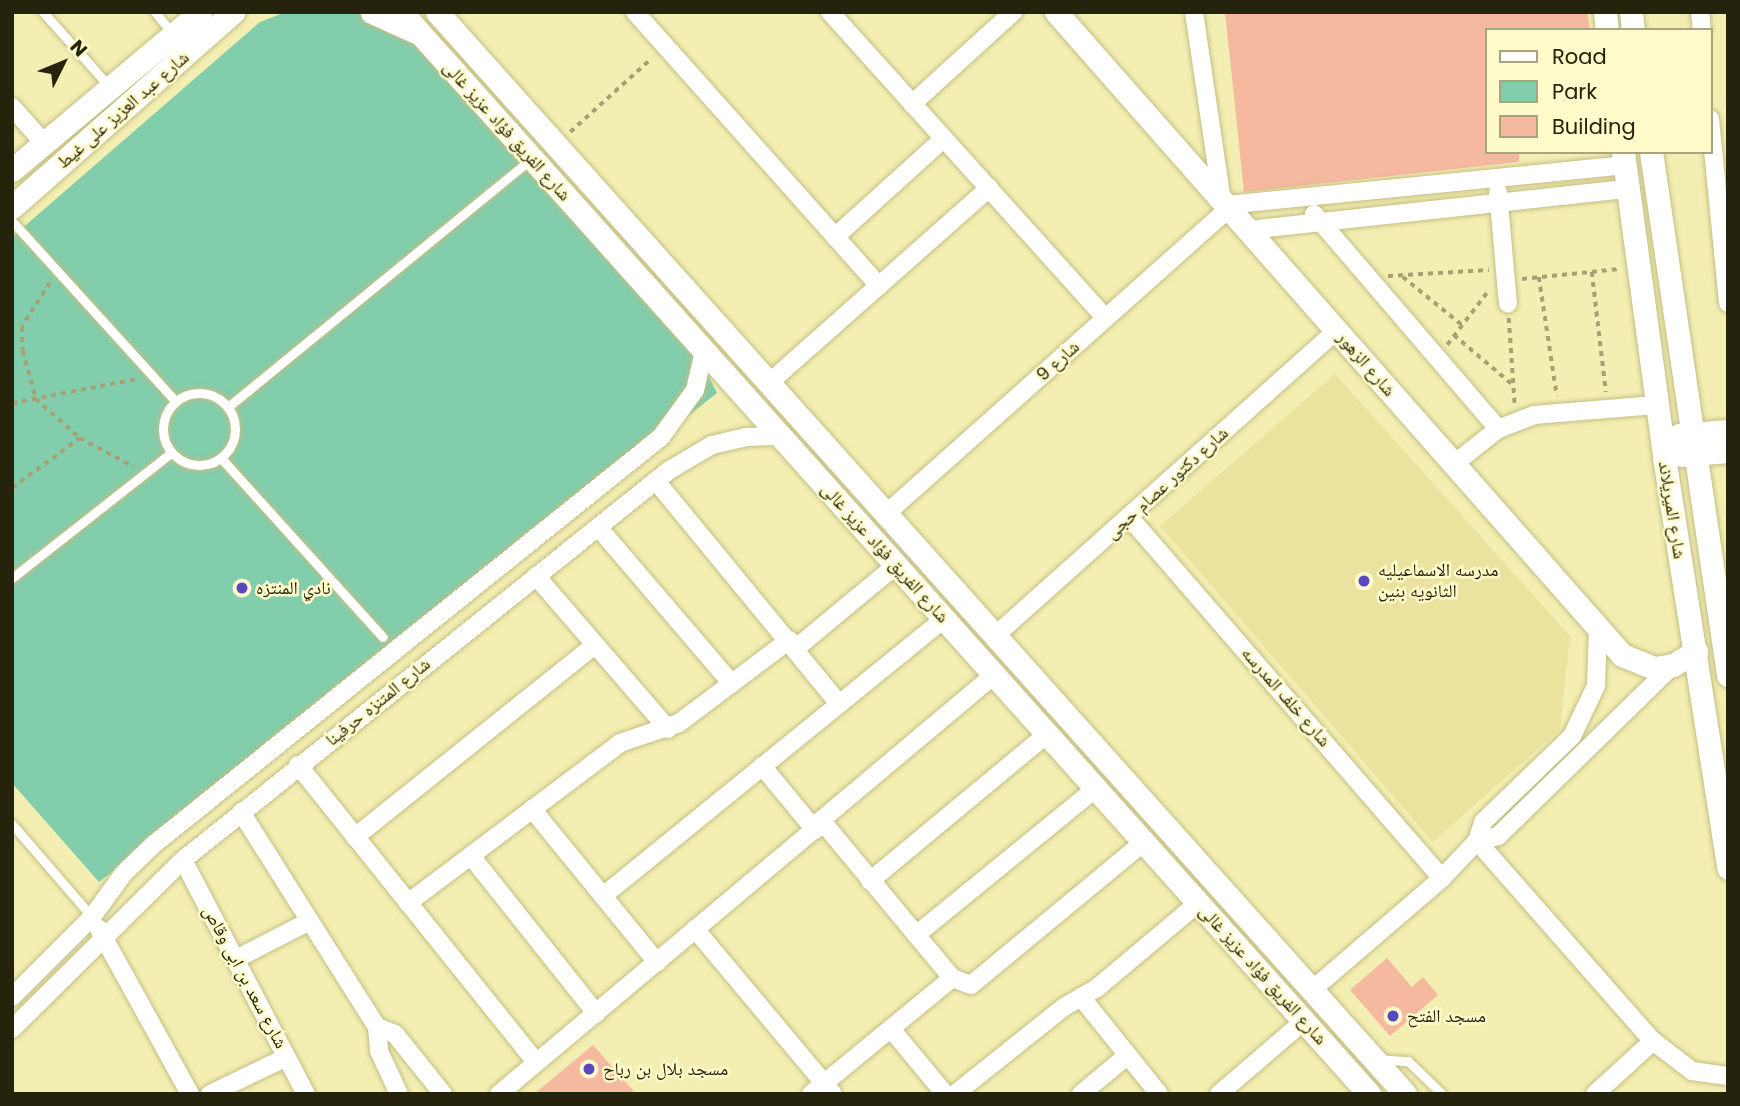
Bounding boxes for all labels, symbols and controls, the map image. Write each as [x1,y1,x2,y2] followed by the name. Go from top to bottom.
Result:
[28,28,98,98] north arrow
[1484,28,1712,154] legend
[64,34,93,63] text: N
[1552,42,1607,71] text: Road
[53,47,193,173] street label: شارع عبد العزيز على غيط
[438,57,576,205] street label: شارع الفريق فؤاد عزيز غالى
[1552,77,1597,106] text: Park
[1552,112,1636,141] text: Building
[1332,327,1400,401] street label: شارع الزهور
[1032,336,1084,386] street label: شارع 9
[1101,422,1233,544] street label: شارع دكتور عصام حجى
[1654,459,1690,561] street label: شارع الميريلاند
[816,479,954,627] street label: شارع الفريق فؤاد عزيز غالى
[1378,560,1499,602] place label: مدرسه الاسماعيليه الثانويه بنين
[1356,573,1372,589] marker: مدرسه الاسماعيليه الثانويه بنين
[256,577,331,599] place label: نادي المنتزه
[234,580,250,596] marker: نادي المنتزه
[1237,643,1335,751] street label: شارع خلف المدرسه
[321,653,435,751] street label: شارع المتنزه حرفينا
[1194,901,1332,1049] street label: شارع الفريق فؤاد عزيز غالى
[198,902,292,1052] street label: شارع سعد بن ابى وقاص
[1407,1005,1486,1027] place label: مسجد الفتح
[1385,1008,1401,1024] marker: مسجد الفتح
[603,1058,728,1080] place label: مسجد بلال بن رباح
[581,1061,597,1077] marker: مسجد بلال بن رباح

